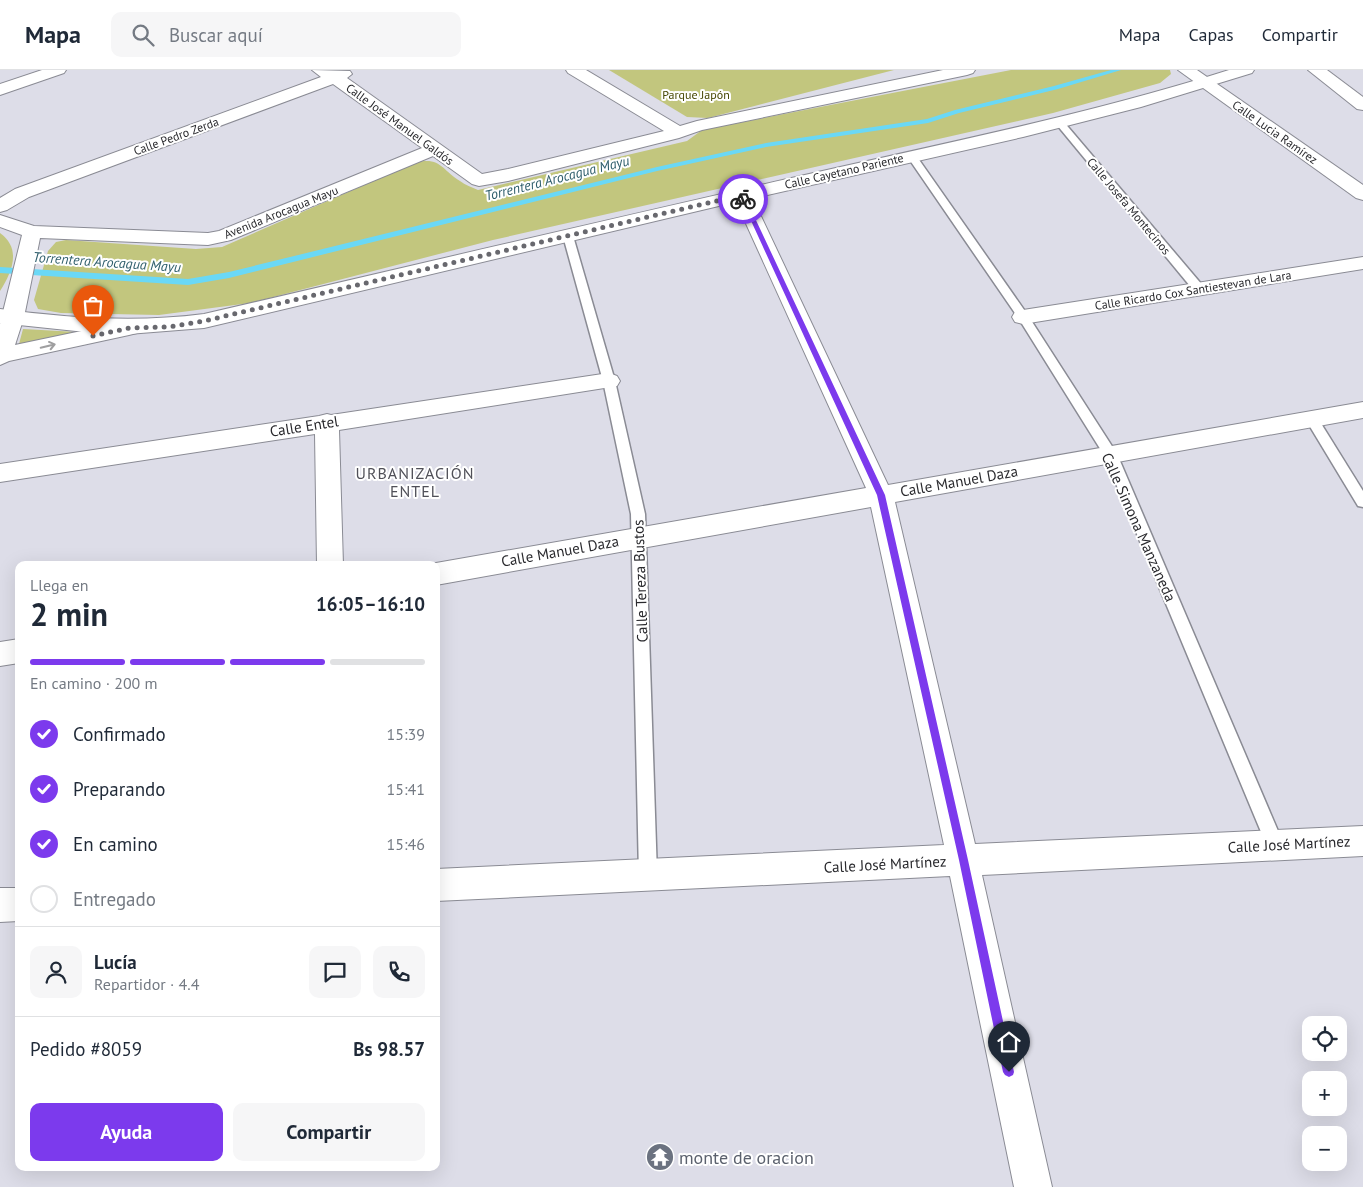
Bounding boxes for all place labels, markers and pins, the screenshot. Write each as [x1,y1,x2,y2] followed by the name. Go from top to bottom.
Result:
[72,285,114,336] pin
[988,1021,1030,1072] pin
[645,1142,675,1172] temple icon: monte de oracion
[679,1146,814,1169] place label: monte de oracion

